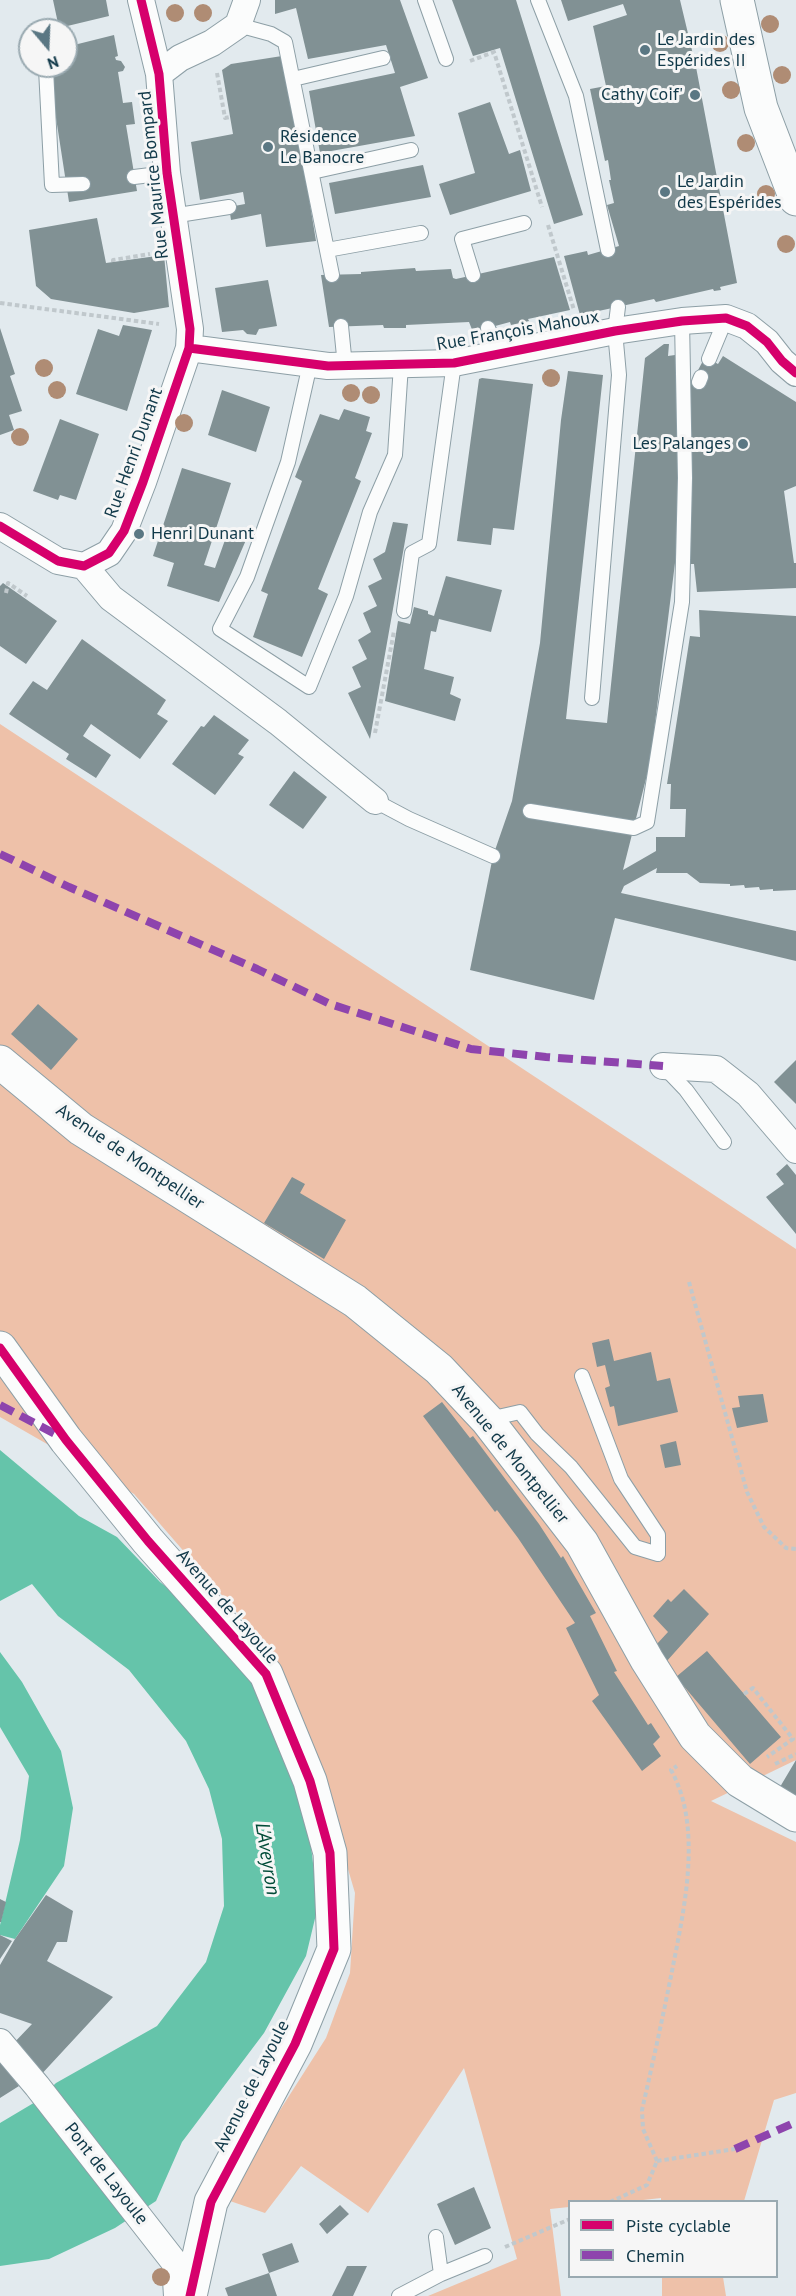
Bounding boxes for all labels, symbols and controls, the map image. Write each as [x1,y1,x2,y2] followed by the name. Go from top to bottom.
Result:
[18,18,78,78] north arrow
[657,29,755,72] place label: Le Jardin des Espérides II
[638,43,652,57] marker: Le Jardin des Espérides II
[45,52,61,74] text: N
[601,84,683,106] place label: Cathy Coif'
[688,88,702,102] marker: Cathy Coif'
[134,90,174,260] street label: Rue Maurice Bompard
[280,126,365,168] place label: Résidence Le Banocre
[261,140,275,154] marker: Résidence Le Banocre
[677,171,782,213] place label: Le Jardin des Espérides
[658,185,672,199] marker: Le Jardin des Espérides
[435,306,601,356] street label: Rue François Mahoux
[100,385,168,521] street label: Rue Henri Dunant
[632,433,731,455] place label: Les Palanges
[736,437,750,451] marker: Les Palanges
[151,523,254,545] place label: Henri Dunant
[132,527,146,541] marker: Henri Dunant
[52,1099,208,1215] street label: Avenue de Montpellier
[447,1380,573,1528] street label: Avenue de Montpellier
[171,1545,283,1669] street label: Avenue de Layoule
[249,1821,285,1897] water label: L'Aveyron
[210,2017,294,2155] street label: Avenue de Layoule
[60,2119,152,2229] street label: Pont de Layoule
[568,2200,778,2278] legend
[626,2214,731,2237] text: Piste cyclable
[626,2244,685,2267] text: Chemin

